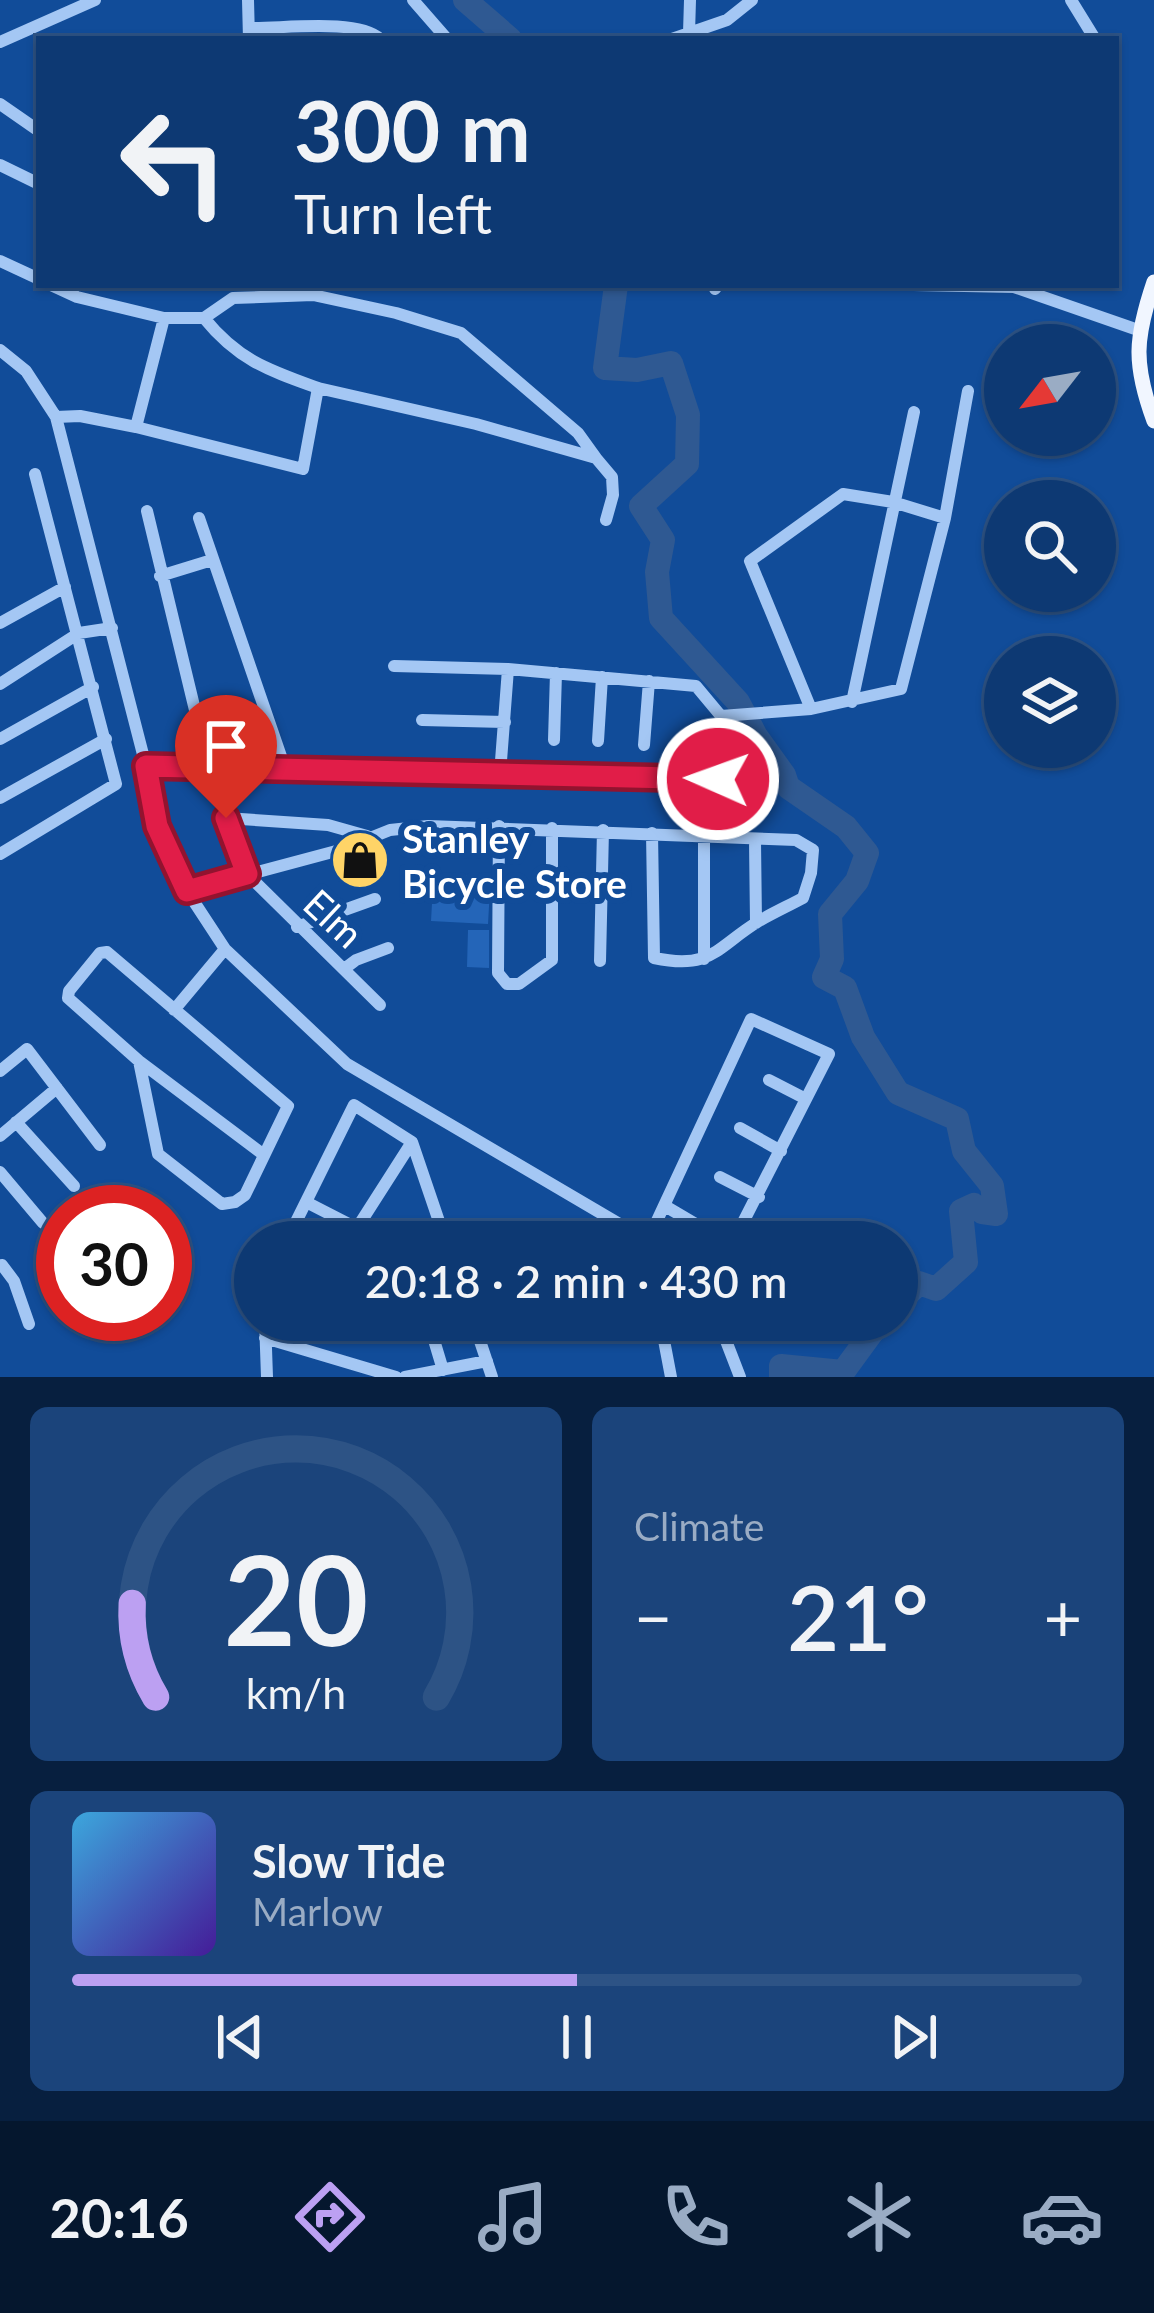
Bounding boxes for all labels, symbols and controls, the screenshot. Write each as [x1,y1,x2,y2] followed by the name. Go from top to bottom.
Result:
[294,79,531,180] text: 300 m
[96,84,252,240] icon: left
[294,181,492,246] text: Turn left
[984,324,1116,456] north arrow
[984,324,1116,768] map controls
[984,480,1116,612] button: search
[984,636,1116,768] button: layers
[175,695,277,818] pin
[193,713,259,779] icon: arrive
[655,716,781,842] position arrow
[402,815,627,906] place label: Stanley Bicycle Store
[329,829,391,891] shop icon: Stanley Bicycle Store
[295,879,373,957] street label: Elm
[36,1185,192,1341] speed limit sign: 30
[365,1254,787,1308] text: 20:18 · 2 min · 430 m
[634,1503,764,1549] text: Climate
[224,1523,368,1673] text: 20
[787,1562,929,1670] text: 21°
[634,1577,672,1656] text: −
[1044,1577,1082,1656] text: +
[246,1667,346,1718] text: km/h
[252,1834,446,1888] text: Slow Tide
[252,1888,383,1934] text: Marlow
[207,2004,273,2070] icon: previous
[544,2004,610,2070] icon: pause
[881,2004,947,2070] icon: next
[288,2175,372,2259] icon: directions
[471,2175,555,2259] icon: music
[654,2175,738,2259] icon: phone
[837,2175,921,2259] icon: climate
[1020,2175,1104,2259] icon: car
[50,2185,189,2250] text: 20:16

